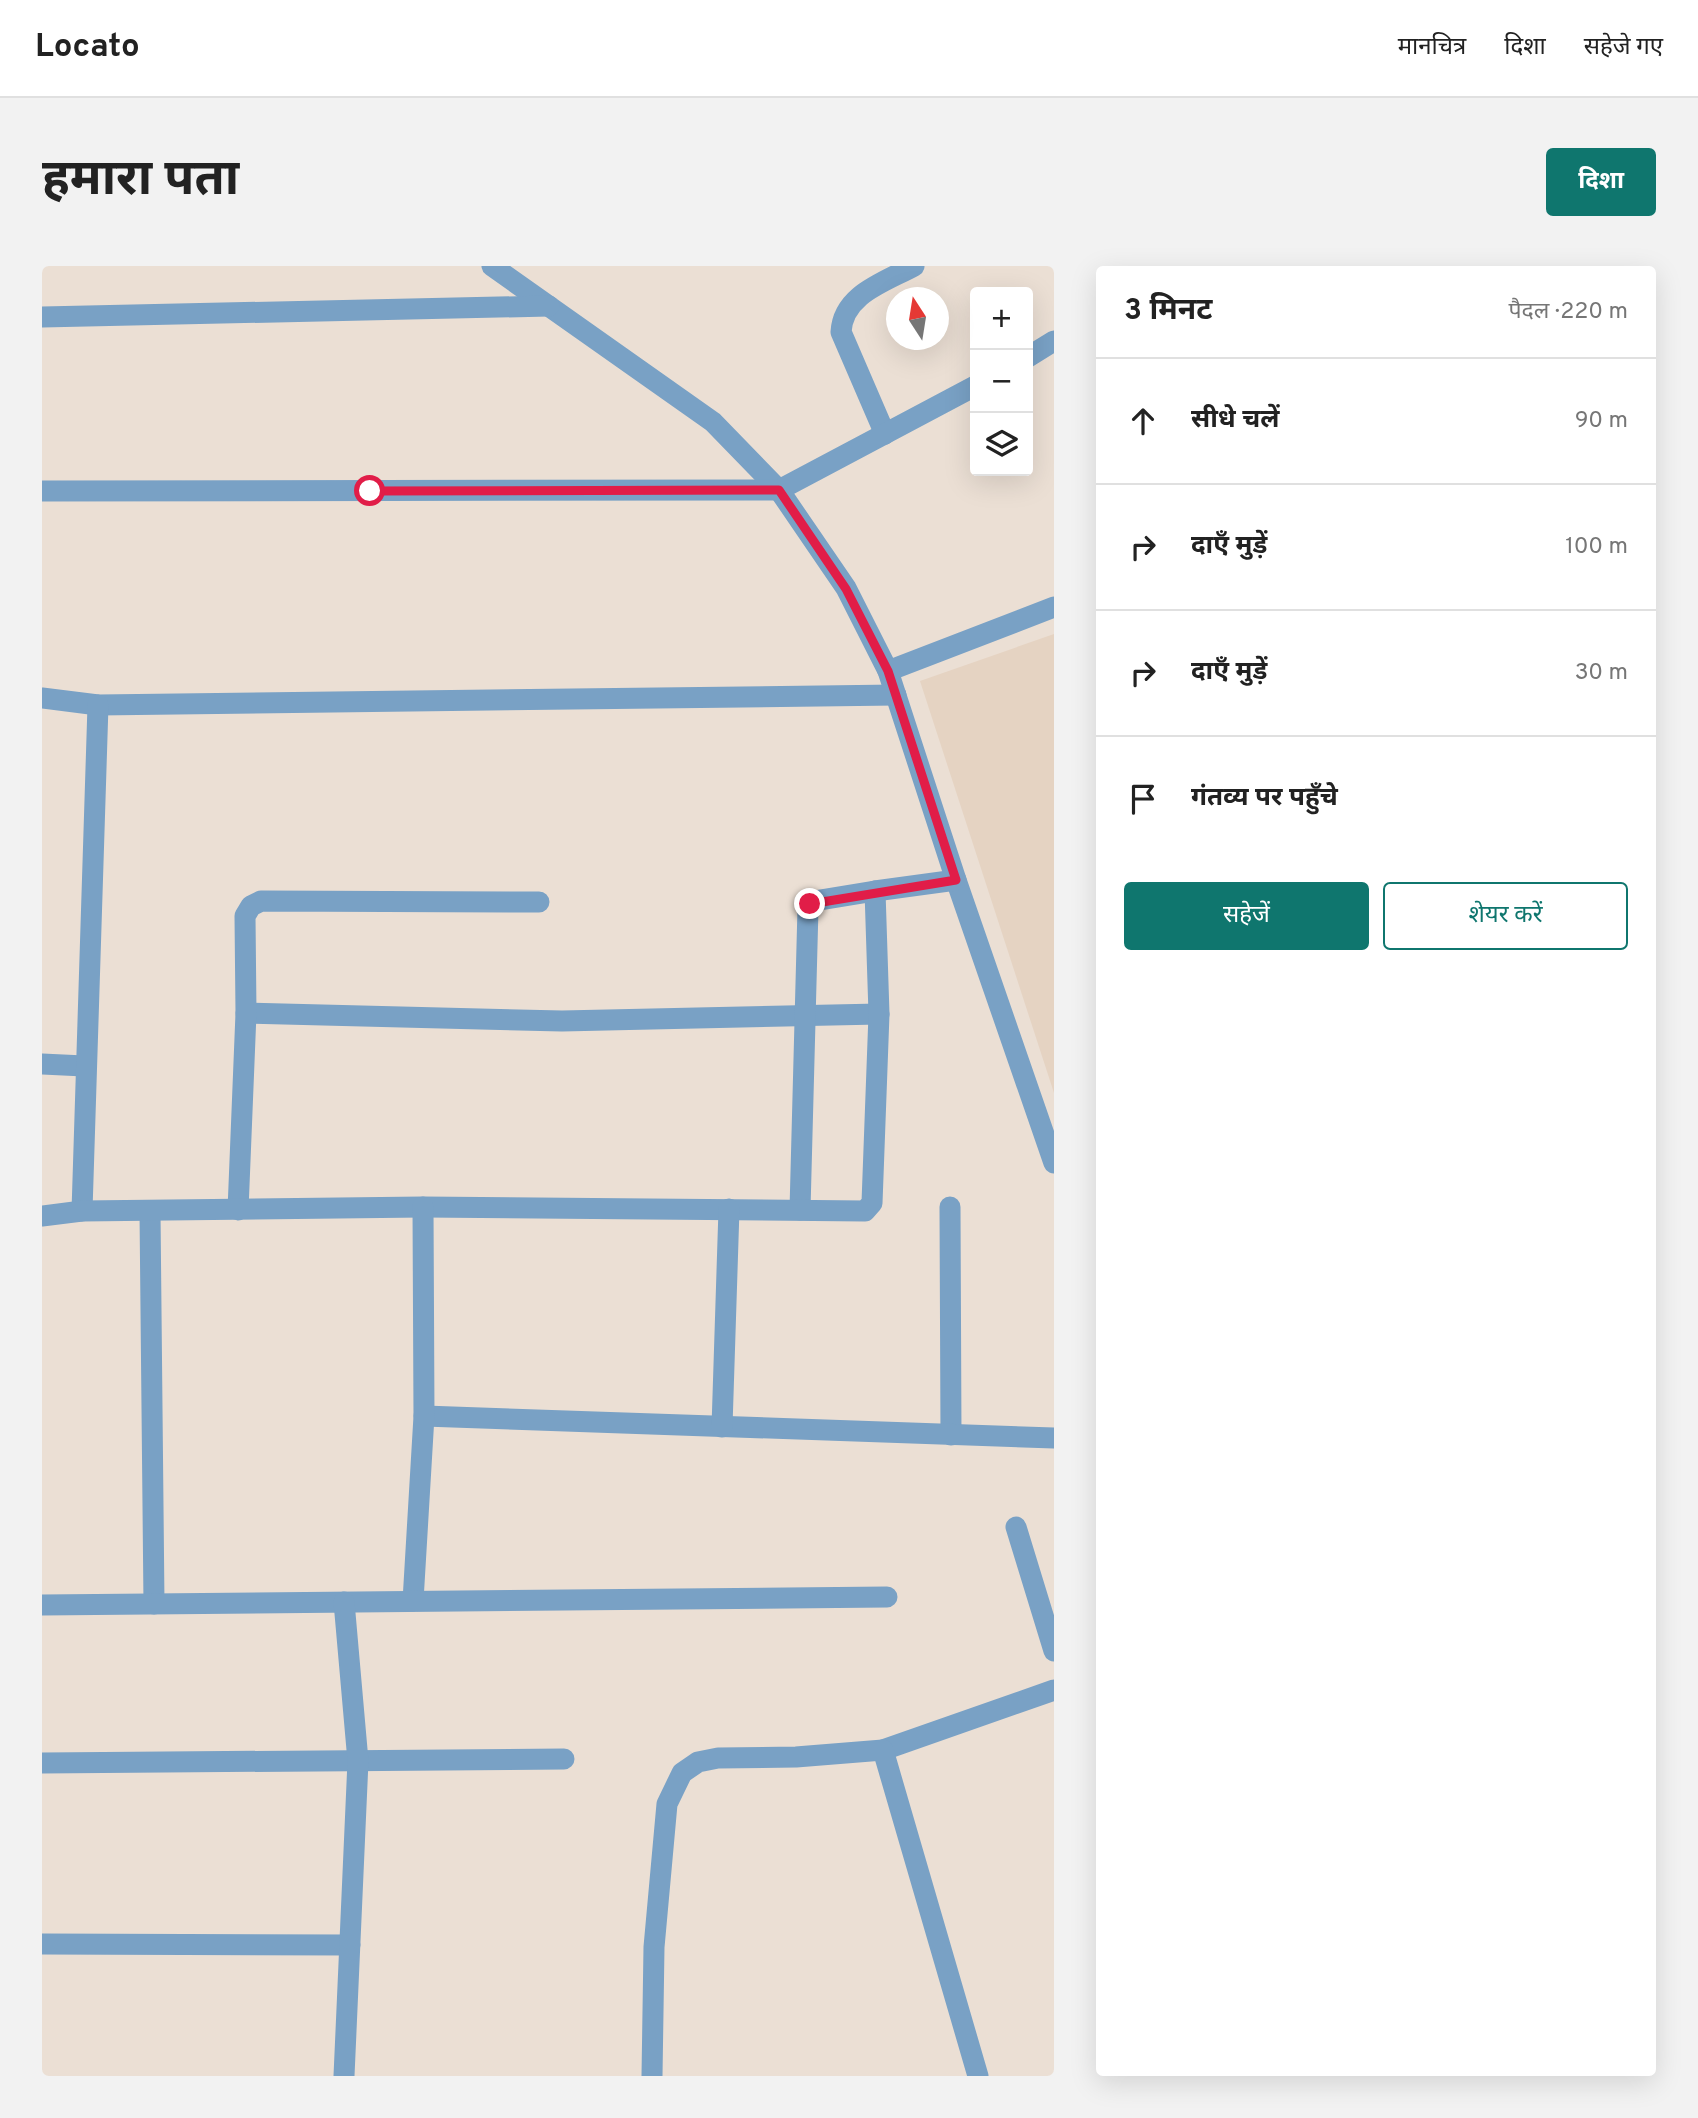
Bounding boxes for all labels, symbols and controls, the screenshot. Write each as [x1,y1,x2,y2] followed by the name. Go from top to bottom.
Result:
[35,27,140,69] text: Locato
[1398,33,1466,63] text: मानचित्र
[1504,33,1546,63] text: दिशा
[1584,33,1663,63] text: सहेजे गए
[1546,148,1656,216] button: दिशा
[42,151,239,213] text: हमारा पता
[886,287,949,350] north arrow
[970,287,1033,476] map controls
[970,287,1033,350] button: +
[1124,293,1212,330] text: 3 मिनट
[1509,298,1628,327] text: पैदल · 220 m
[970,350,1033,413] button: −
[1124,402,1162,440] icon: ahead
[1191,404,1279,437] text: सीधे चलें
[1575,407,1628,436] text: 90 m
[970,413,1033,476] button: layers
[354,475,385,506] route start
[1124,528,1162,566] icon: right
[1191,530,1267,563] text: दाएँ मुड़ें
[1565,533,1628,562] text: 100 m
[1124,654,1162,692] icon: right
[1191,656,1267,689] text: दाएँ मुड़ें
[1575,659,1628,688] text: 30 m
[1124,780,1162,818] icon: arrive
[1191,782,1338,815] text: गंतव्य पर पहुँचे
[1124,882,1369,950] button: सहेजें
[1383,882,1628,950] button: शेयर करें
[794,888,825,919] route end

